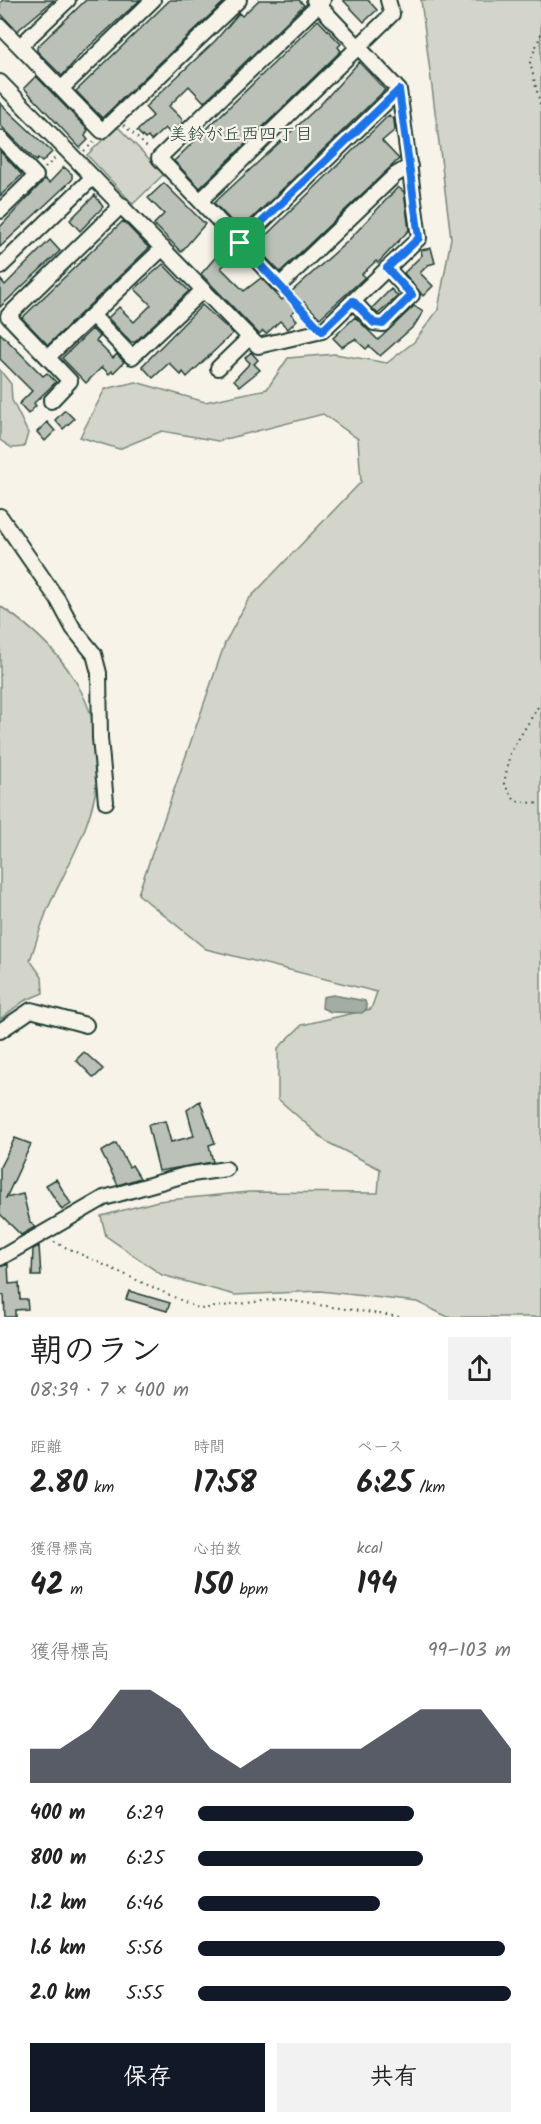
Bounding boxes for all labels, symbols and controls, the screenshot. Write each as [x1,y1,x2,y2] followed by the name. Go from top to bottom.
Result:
[169,121,313,150] district label: 美鈴が丘西四丁目
[214,217,265,268] pin
[223,226,256,259] icon: arrive
[30,1326,162,1379] text: 朝のラン
[448,1337,511,1400] button: share
[30,1375,189,1407] text: 08:39 · 7 × 400 m
[30,1435,62,1460] text: 距離
[193,1435,225,1460] text: 時間
[357,1435,404,1460] text: ペース
[30,1460,88,1508] text: 2.80
[193,1460,257,1508] text: 17:58
[357,1460,413,1508] text: 6:25
[88,1475,114,1500] text: km
[413,1475,445,1500] text: /km
[357,1536,383,1561] text: kcal
[30,1537,94,1562] text: 獲得標高
[193,1537,241,1562] text: 心拍数
[357,1561,397,1609] text: 194
[30,1562,64,1610] text: 42
[193,1562,233,1610] text: 150
[64,1577,83,1602] text: m
[233,1577,268,1602] text: bpm
[428,1635,511,1667] text: 99–103 m
[30,1637,110,1669] text: 獲得標高
[30,1798,86,1830] text: 400 m
[126,1798,163,1830] text: 6:29
[30,1843,86,1875] text: 800 m
[126,1843,164,1875] text: 6:25
[30,1888,86,1920] text: 1.2 km
[126,1888,164,1920] text: 6:46
[30,1933,86,1965] text: 1.6 km
[126,1933,164,1965] text: 5:56
[30,1978,91,2010] text: 2.0 km
[126,1978,163,2010] text: 5:55
[30,2043,265,2112] button: 保存
[277,2043,511,2112] button: 共有

